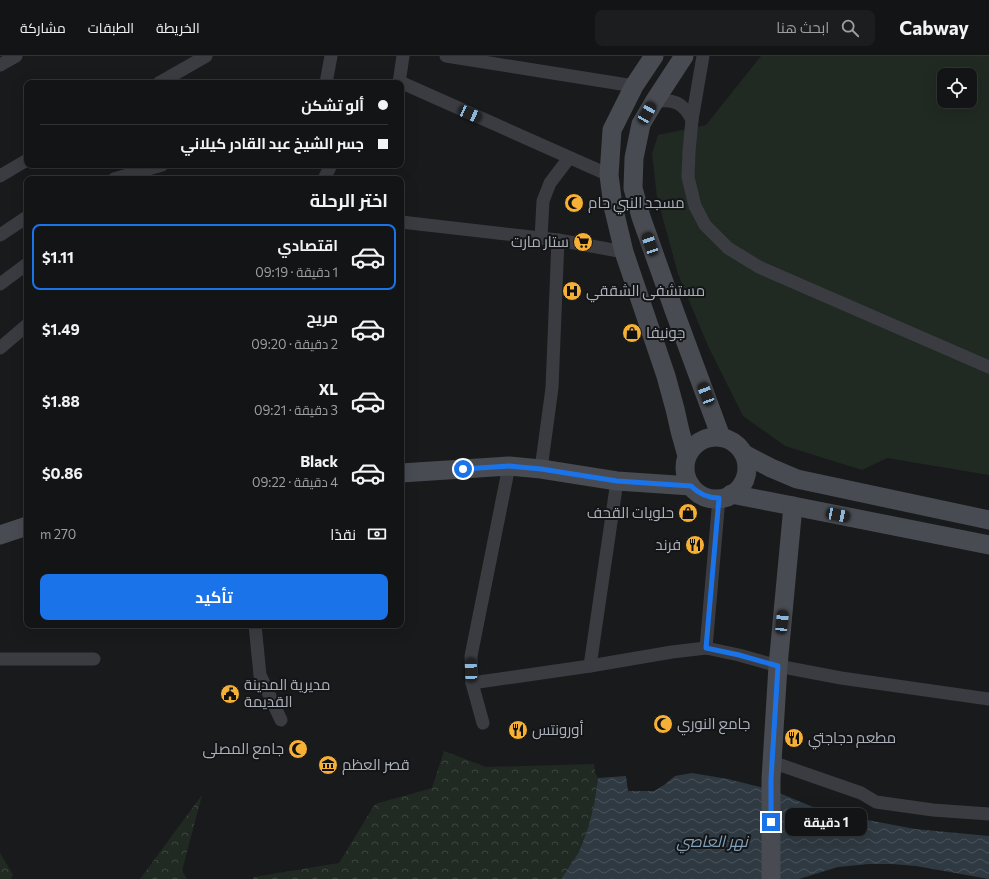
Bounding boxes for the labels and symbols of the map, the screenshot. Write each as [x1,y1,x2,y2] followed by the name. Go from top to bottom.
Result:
[636,100,658,126] car
[457,104,483,124] car
[563,192,585,214] mosque icon: مسجد النبي حام
[588,193,685,215] place label: مسجد النبي حام
[572,231,594,253] supermarket icon: ستار مارت
[640,231,660,257] car
[511,232,569,251] place label: ستار مارت
[561,280,583,302] hospital icon: مستشفى الشققي
[586,281,705,303] place label: مستشفى الشققي
[621,322,643,344] shop icon: جونيفا
[646,323,685,342] place label: جونيفا
[696,381,716,407] car
[454,460,472,478] route start
[677,502,699,524] shop icon: حلويات القحف
[587,503,674,522] place label: حلويات القحف
[825,507,851,523] car
[684,534,706,556] restaurant icon: فرند
[655,535,681,554] place label: فرند
[775,609,789,635] car
[465,658,477,682] car
[244,675,330,710] place label: مديرية المدينة القديمة
[219,683,241,705] public building icon: مديرية المدينة القديمة
[652,713,674,735] mosque icon: جامع النوري
[677,714,750,736] place label: جامع النوري
[507,719,529,741] restaurant icon: أورونتس
[532,720,583,740] place label: أورونتس
[783,727,805,749] restaurant icon: مطعم دجاجتي
[808,728,896,750] place label: مطعم دجاجتي
[287,738,309,760] mosque icon: جامع المصلى
[202,739,284,760] place label: جامع المصلى
[317,754,339,776] museum icon: قصر العظم
[342,755,410,775] place label: قصر العظم
[785,808,867,836] callout: 1 دقيقة
[762,813,780,831] route end
[676,831,750,854] water label: نهر العاصي

